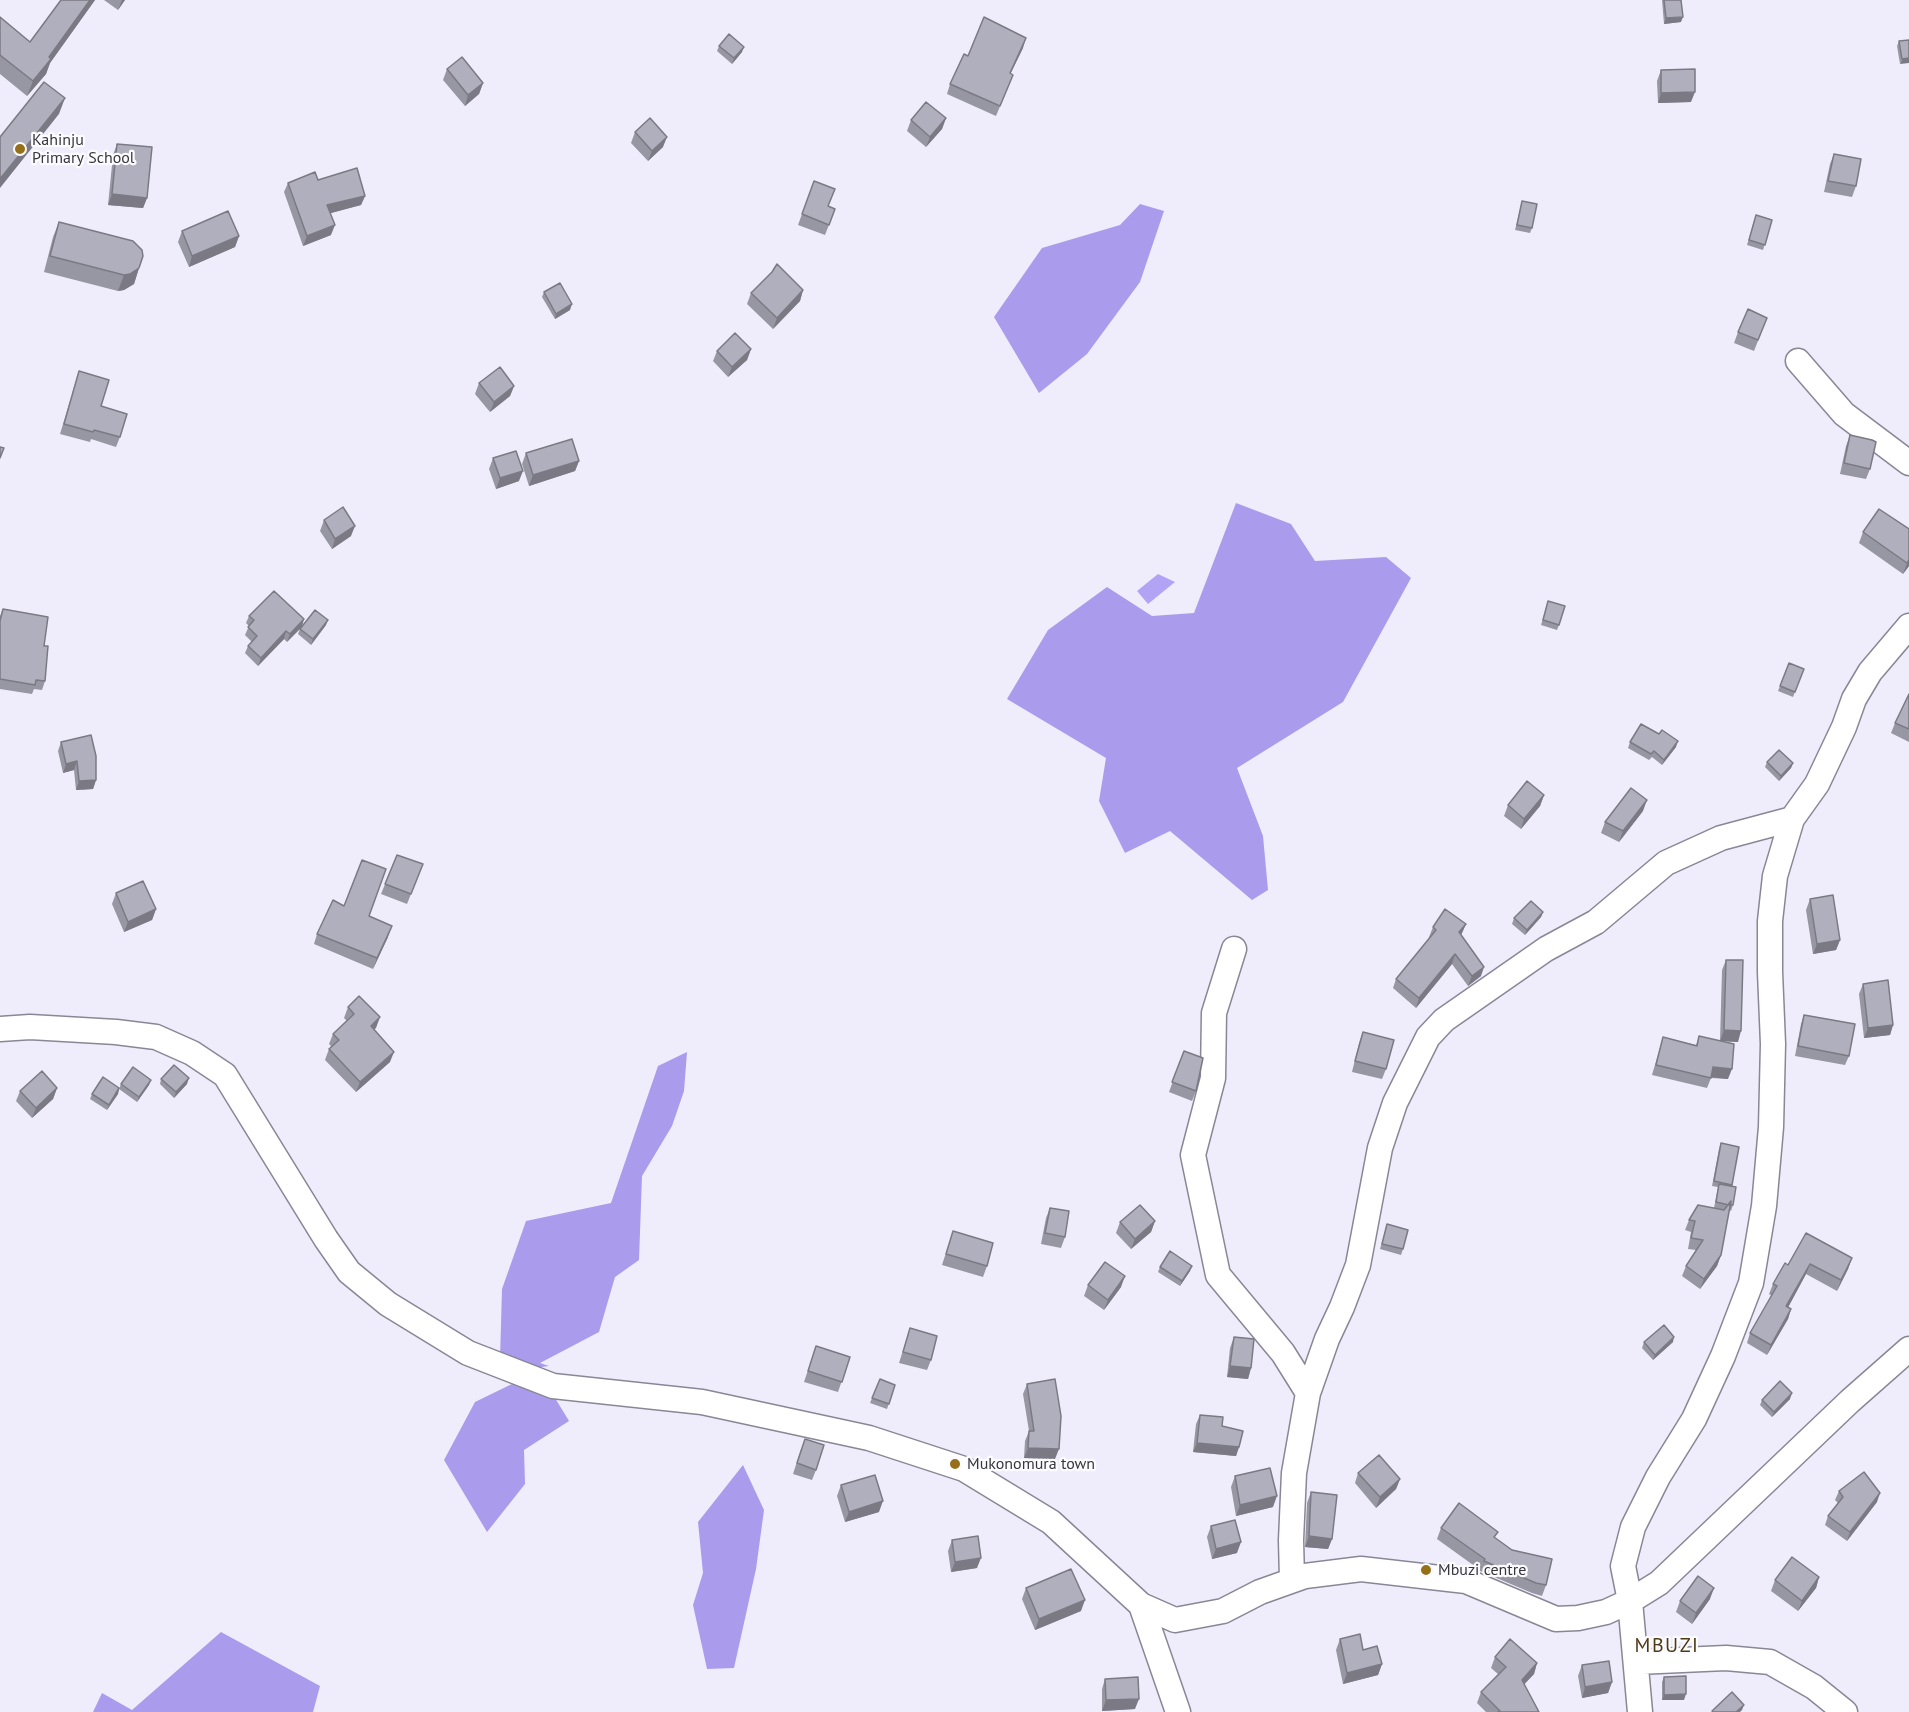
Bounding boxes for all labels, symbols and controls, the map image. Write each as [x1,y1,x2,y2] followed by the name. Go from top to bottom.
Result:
[32,130,134,168] place label: Kahinju Primary School
[13,142,27,156] marker: Kahinju Primary School
[967,1454,1095,1474] place label: Mukonomura town
[948,1457,962,1471] marker: Mukonomura town
[1438,1560,1526,1580] place label: Mbuzi centre
[1419,1563,1433,1577] marker: Mbuzi centre
[1635,1634,1699,1658] district label: MBUZI

